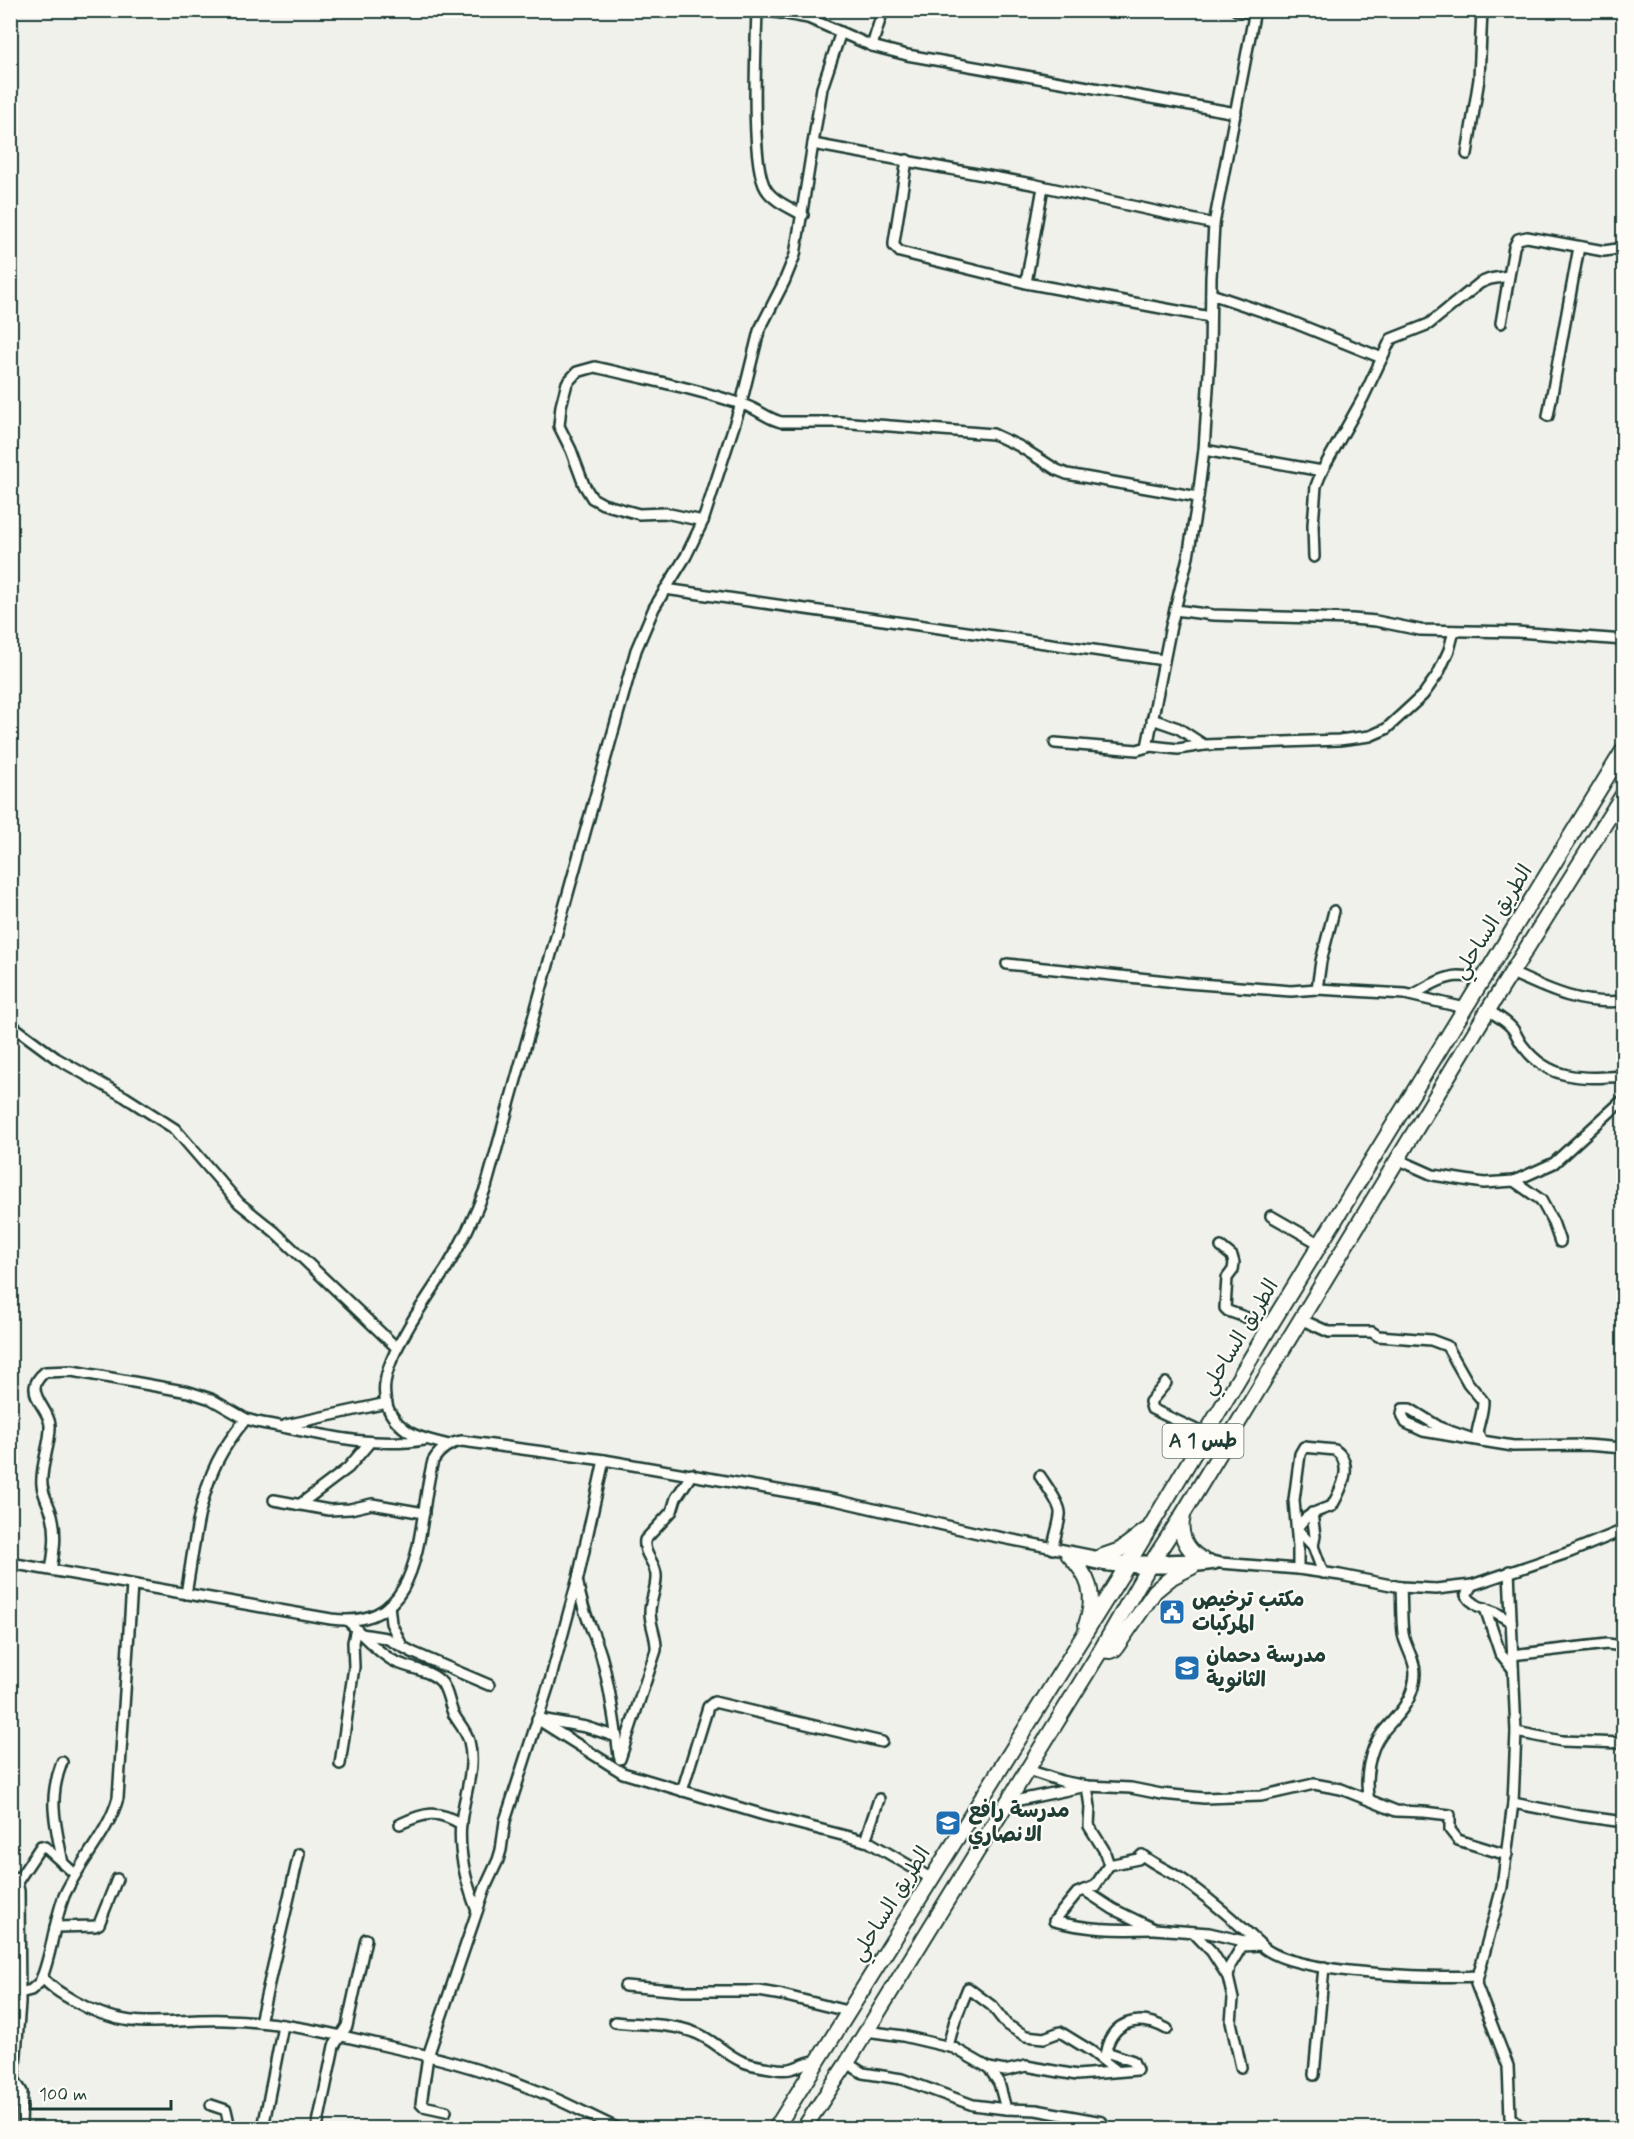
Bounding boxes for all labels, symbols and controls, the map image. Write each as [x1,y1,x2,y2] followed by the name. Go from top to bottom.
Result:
[1447,859,1543,987] street label: الطريق الساحلي
[1194,1274,1289,1402] street label: الطريق الساحلي
[1162,1424,1244,1458] road number: A 1 طس
[1192,1586,1304,1638] place label: مكتب ترخيص المركبات
[1157,1597,1187,1627] public building icon: مكتب ترخيص المركبات
[1206,1642,1326,1694] place label: مدرسة دحمان الثانوية
[1172,1653,1202,1683] school or university icon: مدرسة دحمان الثانوية
[968,1797,1070,1850] place label: مدرسة رافع الانصاري
[933,1808,963,1838] school or university icon: مدرسة رافع الانصاري
[845,1841,941,1969] street label: الطريق الساحلي
[30,2073,171,2111] scale bar
[39,2083,87,2107] text: 100 m

